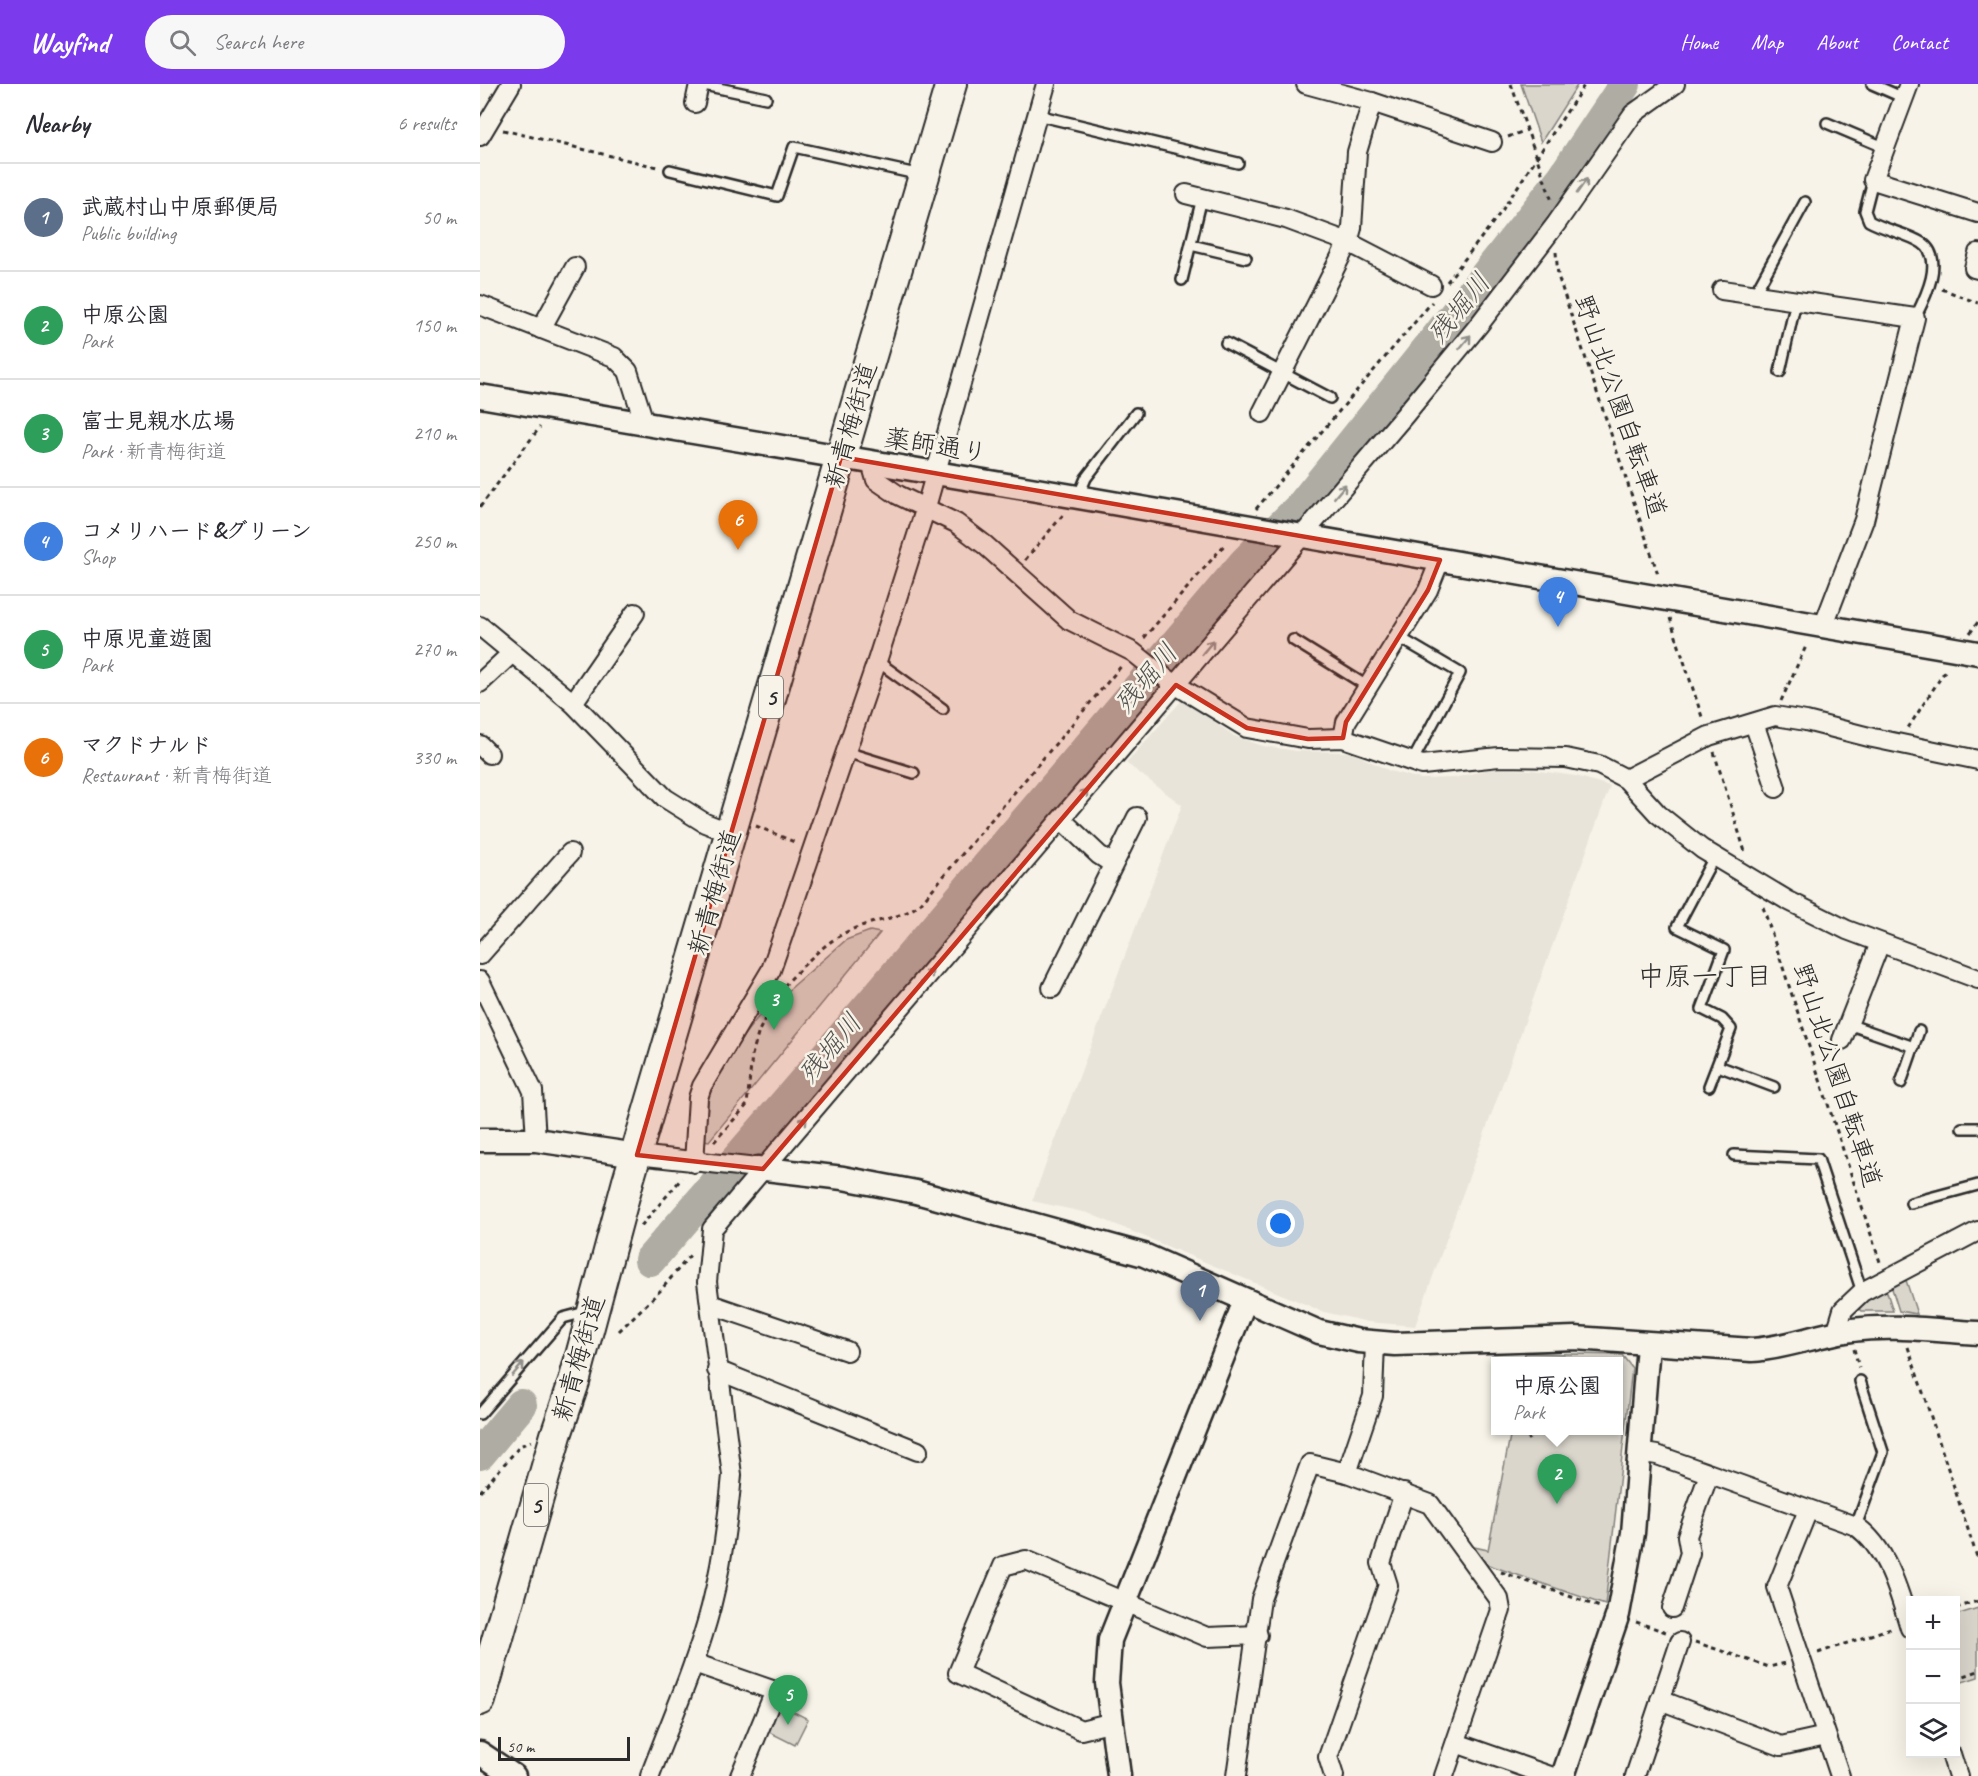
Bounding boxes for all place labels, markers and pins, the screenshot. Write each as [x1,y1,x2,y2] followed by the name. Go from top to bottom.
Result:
[718,500,758,550] pin: 6
[1538,578,1578,627] pin: 4
[754,980,794,1030] pin: 3
[1180,1272,1220,1321] pin: 1
[1538,1454,1576,1504] pin: 2
[768,1676,808,1725] pin: 5

